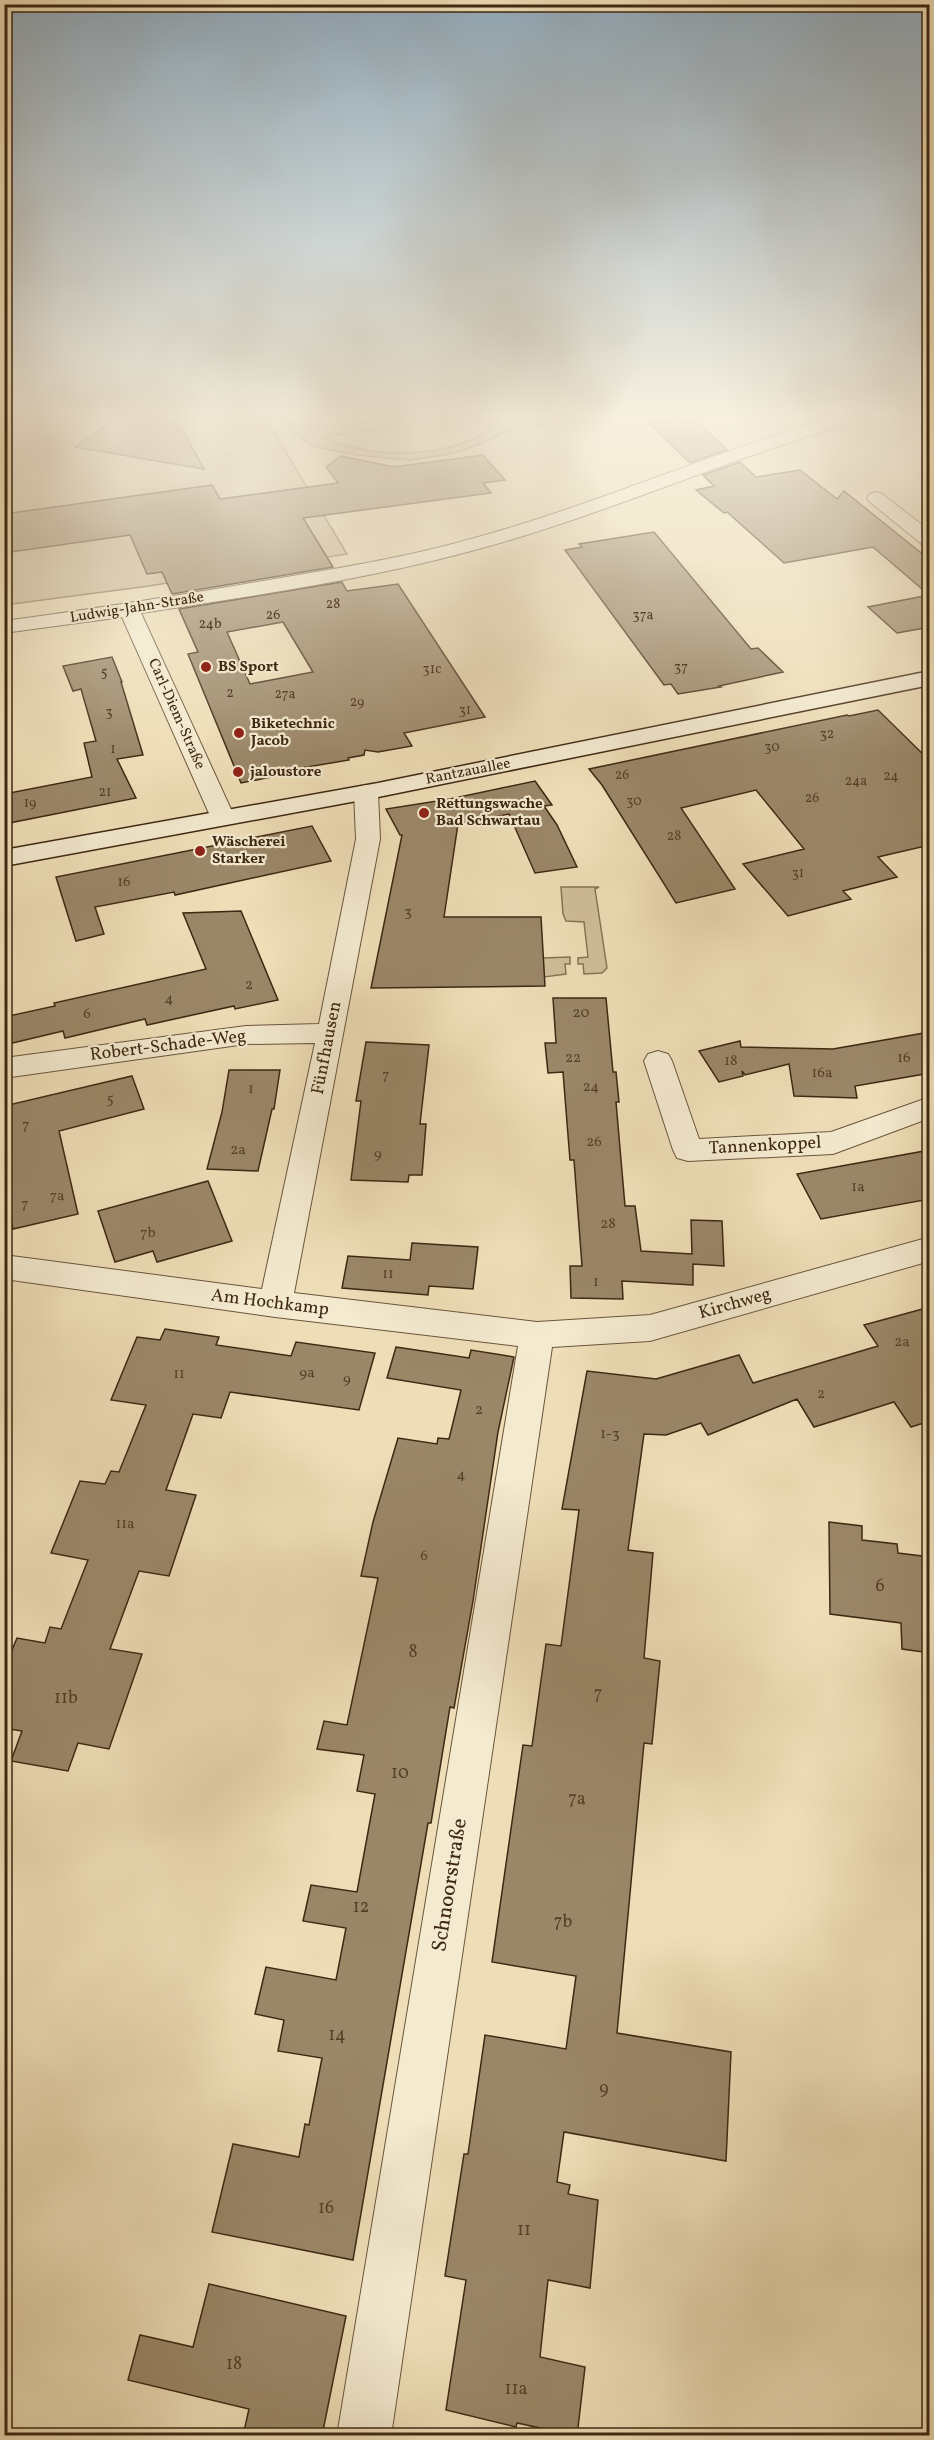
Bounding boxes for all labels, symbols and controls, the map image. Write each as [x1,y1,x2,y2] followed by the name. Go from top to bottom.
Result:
[69,587,205,629] street label: Ludwig-Jahn-Straße
[326,595,340,614] house number: 28
[266,606,280,625] house number: 26
[633,606,653,625] house number: 37a
[198,615,222,634] house number: 24b
[142,655,210,773] street label: Carl-Diem-Straße
[218,657,279,678] place label: BS Sport
[674,658,688,677] house number: 37
[199,660,213,674] marker: BS Sport
[423,660,441,679] house number: 31c
[101,663,107,682] house number: 5
[226,684,234,703] house number: 2
[275,685,295,704] house number: 27a
[350,693,364,712] house number: 29
[459,701,471,720] house number: 31
[105,703,113,722] house number: 3
[250,714,335,752] place label: Biketechnic Jacob
[820,725,834,744] house number: 32
[232,726,246,740] marker: Biketechnic Jacob
[764,738,780,757] house number: 30
[110,740,116,759] house number: 1
[424,753,512,791] street label: Rantzauallee
[250,762,322,783] place label: jaloustore
[231,765,245,779] marker: jaloustore
[615,766,629,785] house number: 26
[883,767,899,786] house number: 24
[845,772,867,791] house number: 24a
[99,783,111,802] house number: 21
[805,789,819,808] house number: 26
[626,792,642,811] house number: 30
[24,794,36,813] house number: 19
[436,794,543,832] place label: Rettungswache Bad Schwartau
[417,806,431,820] marker: Rettungswache Bad Schwartau
[667,827,681,846] house number: 28
[212,832,285,870] place label: Wäscherei Starker
[193,844,207,858] marker: Wäscherei Starker
[792,864,804,883] house number: 31
[117,872,131,893] house number: 16
[404,902,412,923] house number: 3
[245,975,253,996] house number: 2
[165,989,174,1010] house number: 4
[306,999,348,1097] street label: Fünfhausen
[573,1003,589,1024] house number: 20
[83,1004,91,1025] house number: 6
[88,1024,248,1068] street label: Robert-Schade-Weg
[565,1048,581,1069] house number: 22
[897,1048,911,1069] house number: 16
[724,1051,738,1072] house number: 18
[812,1063,832,1084] house number: 16a
[382,1065,390,1086] house number: 7
[583,1077,599,1098] house number: 24
[248,1079,254,1100] house number: 1
[106,1089,114,1110] house number: 5
[22,1115,30,1136] house number: 7
[708,1131,822,1161] street label: Tannenkoppel
[586,1132,602,1153] house number: 26
[230,1140,246,1161] house number: 2a
[374,1144,382,1165] house number: 9
[851,1177,865,1198] house number: 1a
[50,1186,64,1207] house number: 7a
[21,1194,29,1215] house number: 7
[600,1214,616,1235] house number: 28
[140,1223,156,1244] house number: 7b
[382,1264,394,1285] house number: 11
[593,1272,599,1293] house number: 1
[696,1282,774,1326] street label: Kirchweg
[210,1283,330,1323] street label: Am Hochkamp
[894,1332,910,1353] house number: 2a
[299,1363,315,1384] house number: 9a
[173,1364,185,1385] house number: 11
[343,1369,351,1390] house number: 9
[817,1384,825,1405] house number: 2
[475,1400,483,1421] house number: 2
[600,1424,620,1445] house number: 1-3
[457,1465,466,1486] house number: 4
[115,1514,135,1535] house number: 11a
[420,1546,428,1567] house number: 6
[875,1574,885,1599] house number: 6
[408,1640,418,1665] house number: 8
[594,1682,602,1707] house number: 7
[54,1686,78,1711] house number: 11b
[391,1761,409,1786] house number: 10
[568,1787,586,1812] house number: 7a
[425,1816,475,1954] street label: Schnoorstraße
[353,1895,369,1920] house number: 12
[554,1910,572,1935] house number: 7b
[328,2023,346,2048] house number: 14
[599,2077,609,2102] house number: 9
[318,2196,334,2221] house number: 16
[517,2218,531,2243] house number: 11
[226,2352,242,2377] house number: 18
[505,2377,527,2402] house number: 11a

